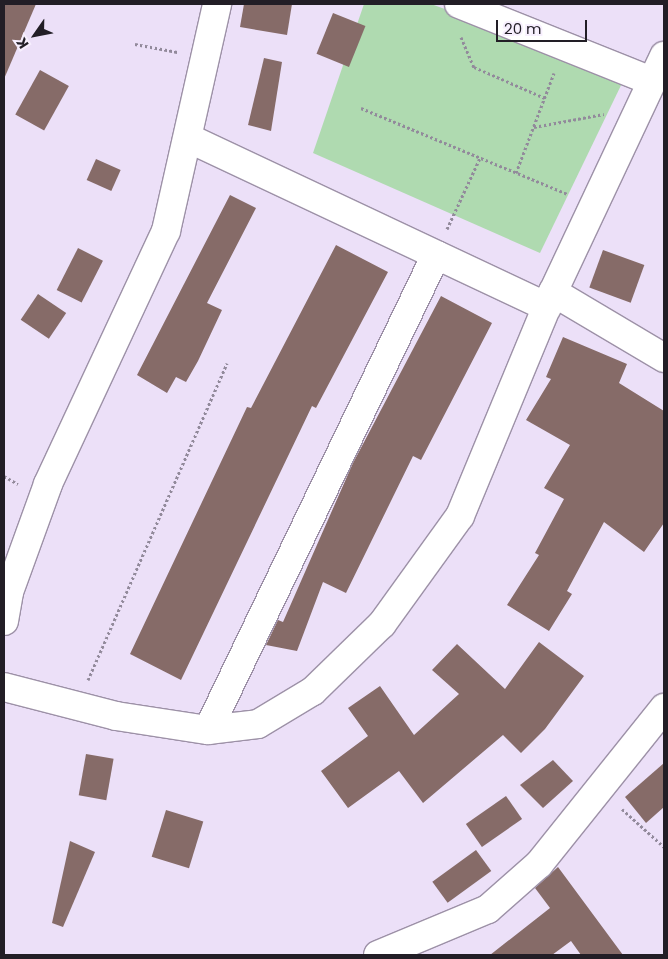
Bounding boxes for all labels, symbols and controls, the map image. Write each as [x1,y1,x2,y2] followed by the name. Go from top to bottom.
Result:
[10,10,60,60] north arrow
[498,10,589,42] scale bar
[504,18,542,39] text: 20 m
[11,34,33,53] text: K

